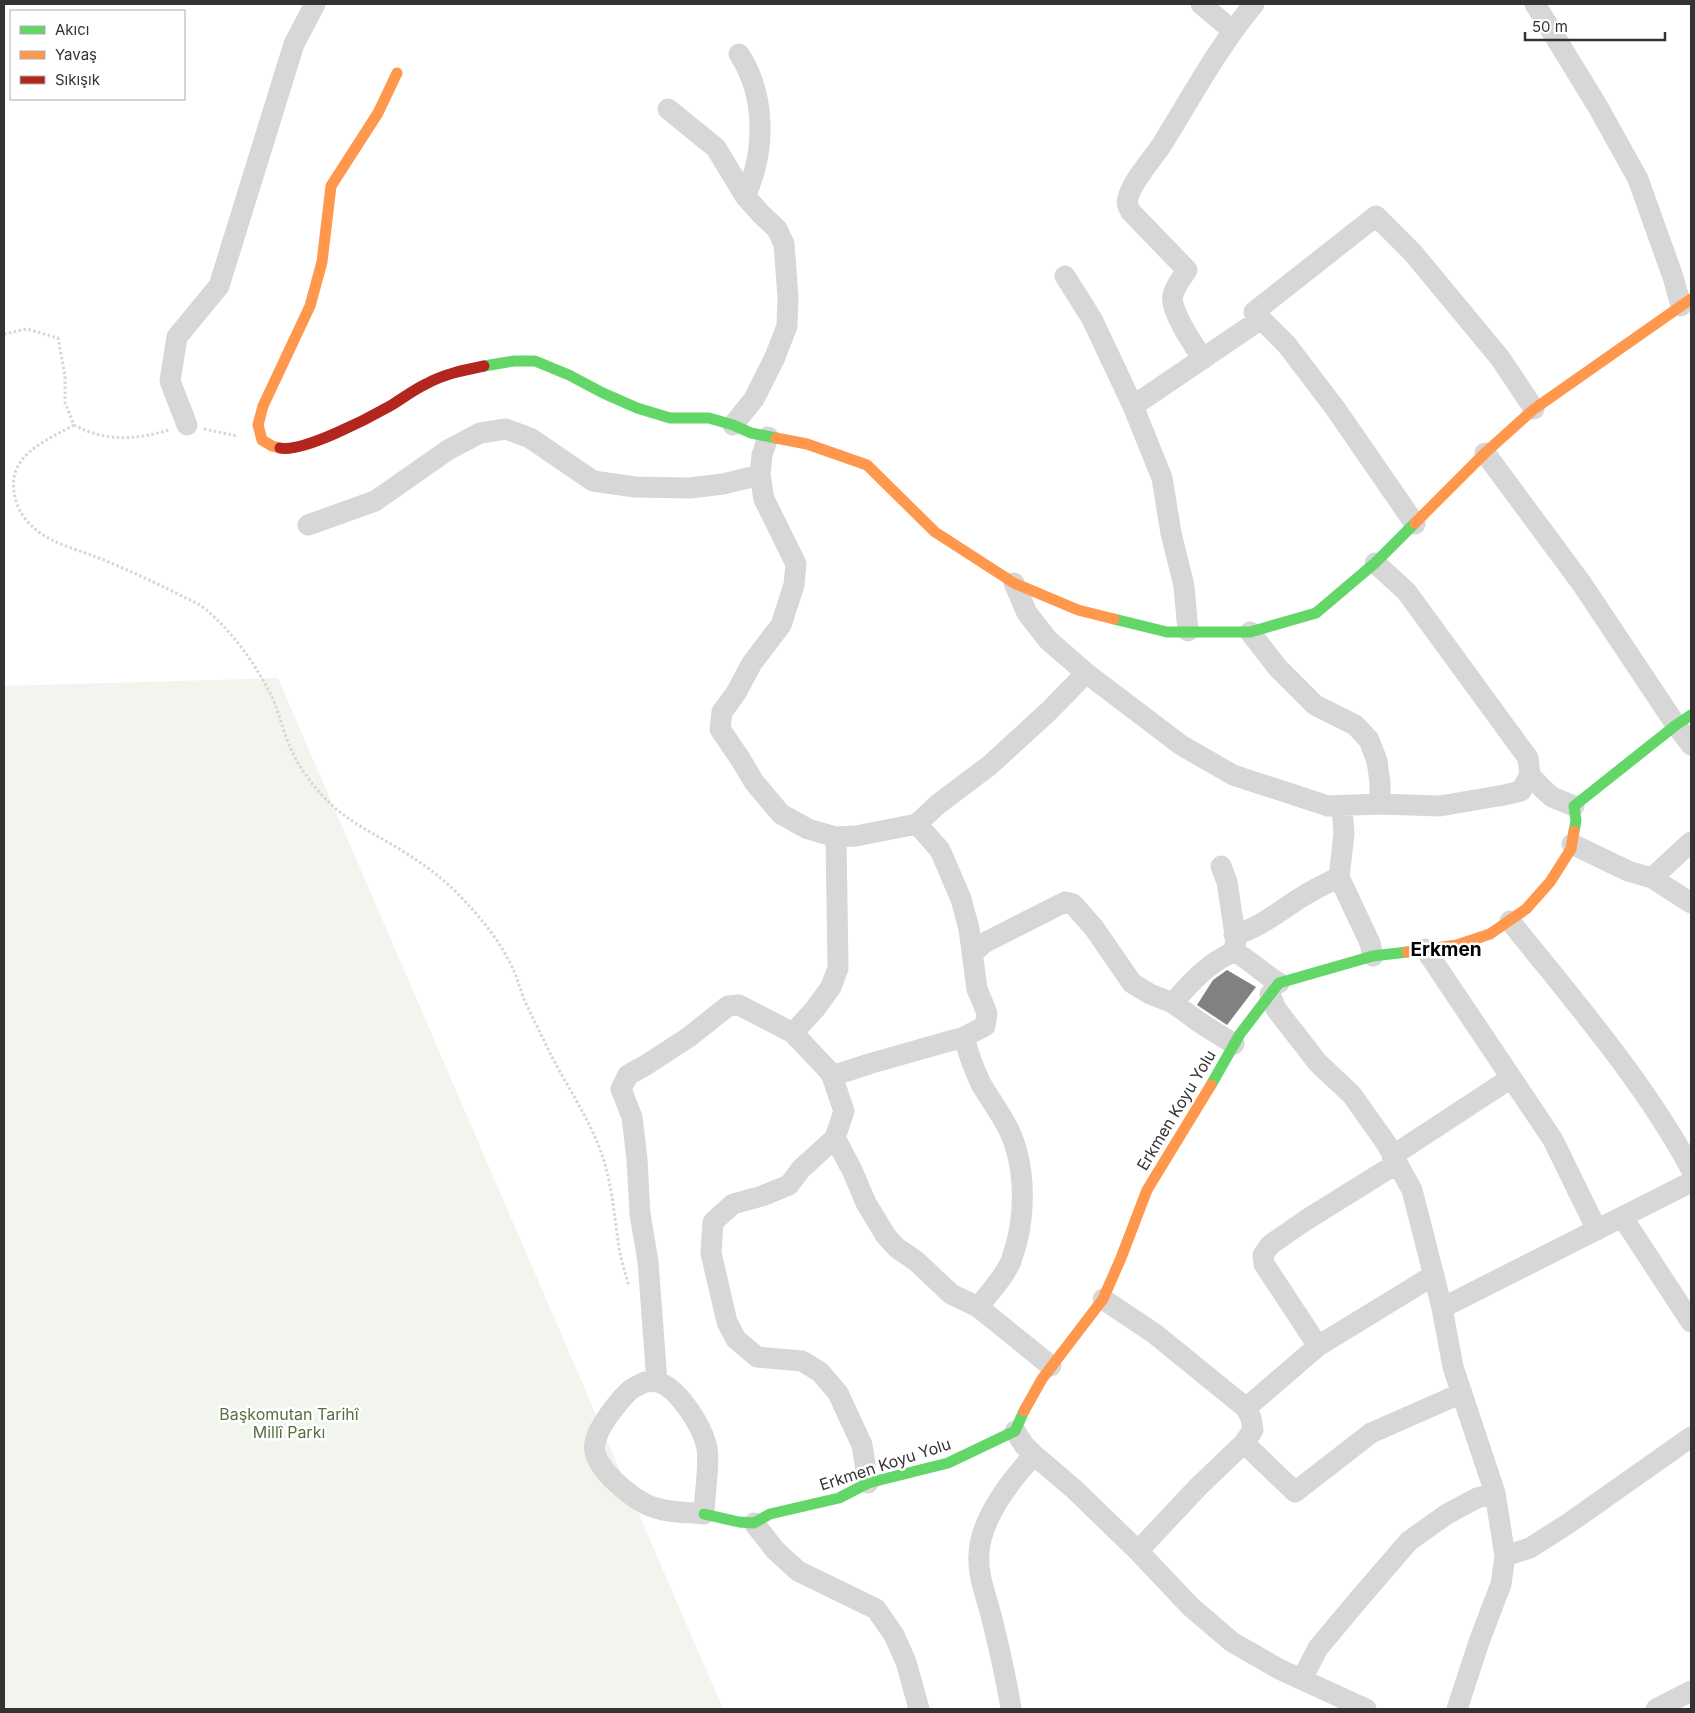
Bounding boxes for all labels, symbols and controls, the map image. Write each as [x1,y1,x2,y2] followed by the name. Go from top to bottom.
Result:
[10,10,185,100] legend
[1525,10,1665,42] scale bar
[1532,17,1568,36] text: 50 m
[55,20,89,39] text: Akıcı
[55,45,97,64] text: Yavaş
[55,70,101,89] text: Sıkışık
[1410,938,1482,961] district label: Erkmen
[1132,1046,1220,1174] street label: Erkmen Koyu Yolu
[219,1404,360,1442] park label: Başkomutan Tarihî Millî Parkı
[817,1433,953,1495] street label: Erkmen Koyu Yolu

